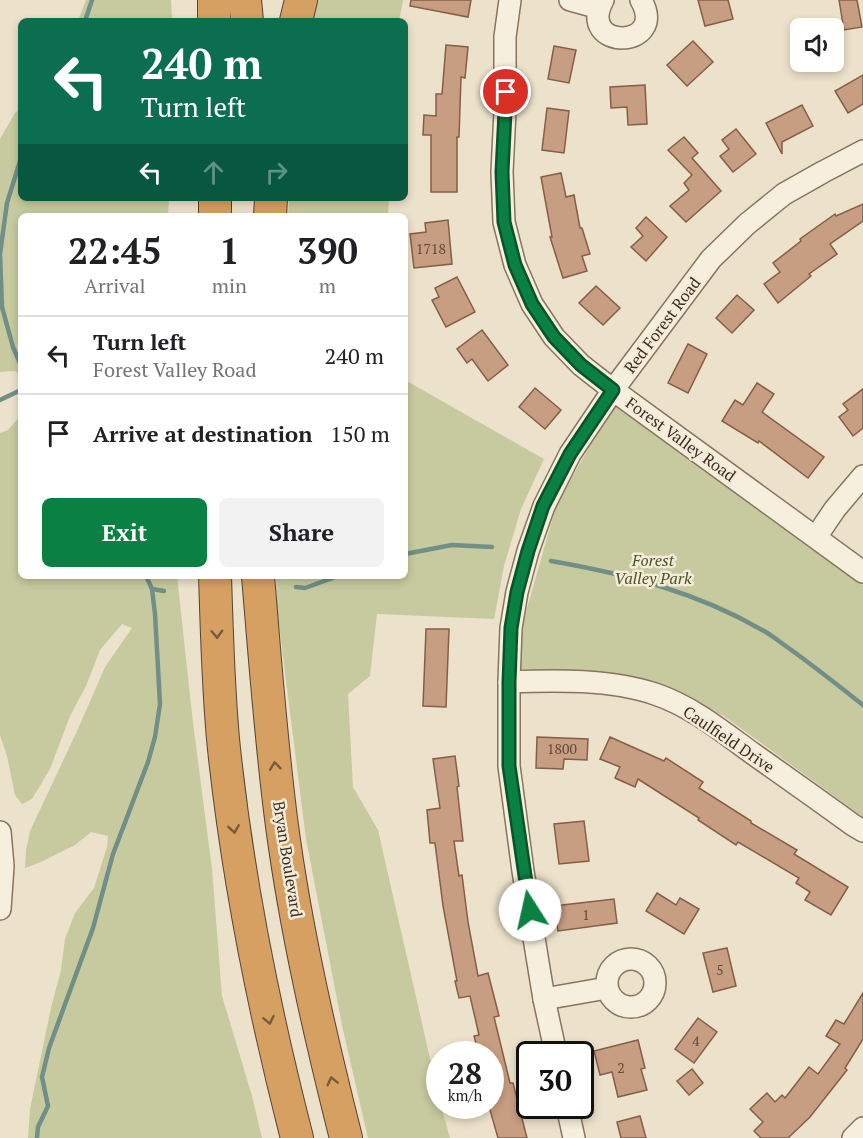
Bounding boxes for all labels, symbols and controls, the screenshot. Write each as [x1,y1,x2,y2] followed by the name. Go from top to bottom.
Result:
[790,18,844,72] map controls
[790,18,844,72] button: sound
[141,35,262,91] text: 240 m
[42,42,120,120] icon: left
[480,66,531,117] pin
[489,75,522,108] icon: arrive
[141,89,246,125] text: Turn left
[134,156,167,189] icon: left
[197,156,230,189] icon: ahead
[260,156,293,189] icon: right
[68,227,162,274] text: 22:45
[219,227,240,274] text: 1
[297,227,358,274] text: 390
[416,239,446,258] house number: 1718
[84,272,146,299] text: Arrival
[212,272,247,299] text: min
[319,272,336,299] text: m
[619,272,705,378] street label: Red Forest Road
[93,327,186,356] text: Turn left
[42,339,75,372] icon: left
[324,341,384,370] text: 240 m
[93,356,257,383] text: Forest Valley Road
[622,392,740,486] street label: Forest Valley Road
[42,417,75,450] icon: arrive
[93,419,312,448] text: Arrive at destination
[330,419,390,448] text: 150 m
[42,498,207,567] button: Exit
[219,498,384,567] button: Share
[614,549,692,589] park label: Forest Valley Park
[210,630,223,639] one-way arrow
[679,700,779,778] street label: Caulfield Drive
[547,739,577,758] house number: 1800
[269,761,282,770] one-way arrow
[268,799,308,919] street label: Bryan Boulevard
[227,823,240,833] one-way arrow
[498,878,562,942] position arrow
[582,905,590,924] house number: 1
[716,960,724,979] house number: 5
[262,1015,275,1025] one-way arrow
[692,1031,700,1050] house number: 4
[516,1041,594,1119] speed limit sign: 30
[448,1053,482,1093] text: 28
[617,1058,625,1077] house number: 2
[326,1076,339,1086] one-way arrow
[448,1085,482,1105] text: km/h

